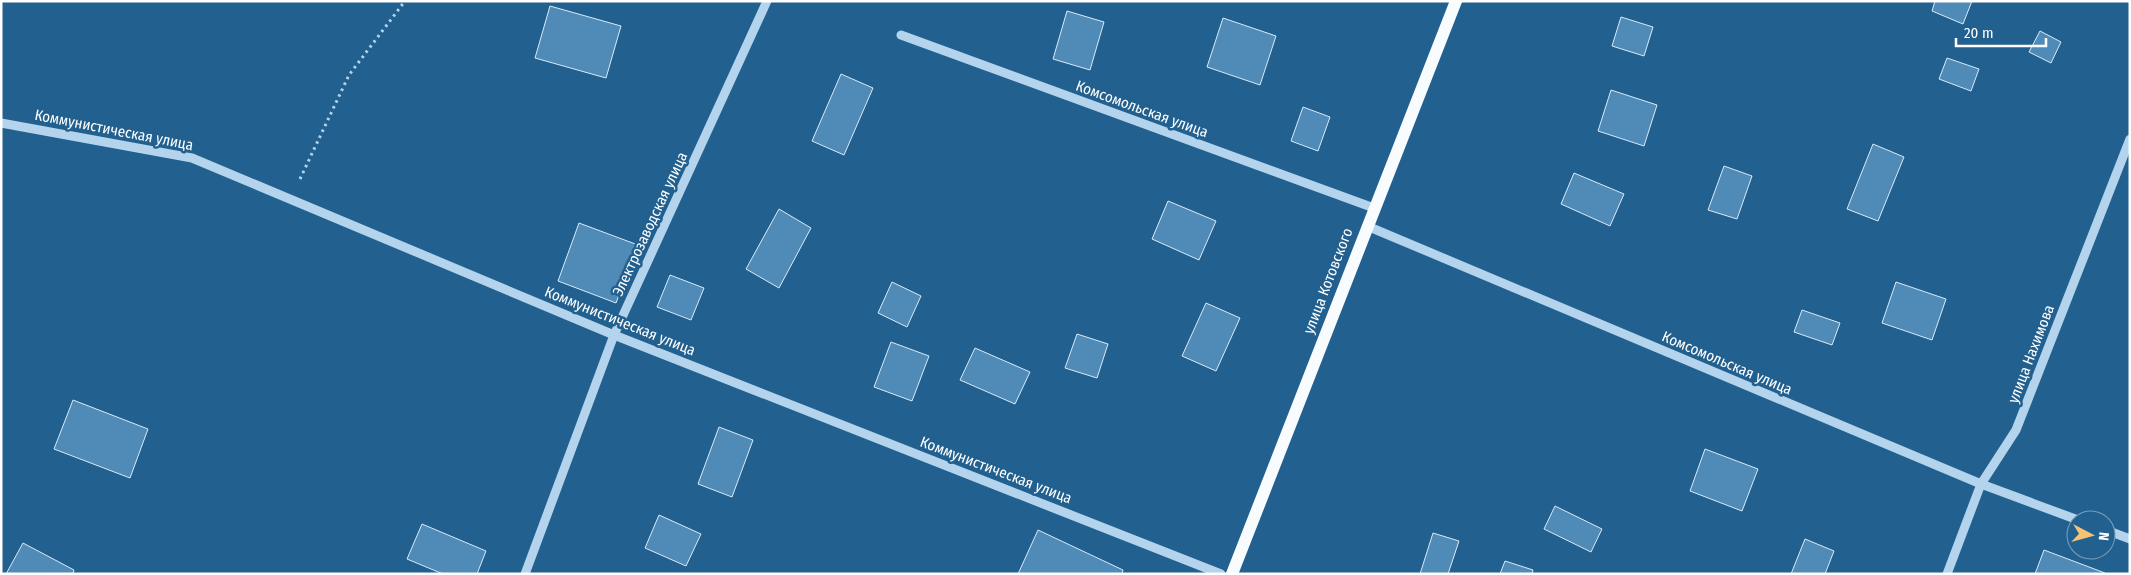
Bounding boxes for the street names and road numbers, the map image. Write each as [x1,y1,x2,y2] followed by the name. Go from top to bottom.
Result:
[1073,77,1211,141] street label: Комсомольская улица
[33,106,195,154] street label: Коммунистическая улица
[609,149,691,299] street label: Электрозаводская улица
[1300,225,1357,337] street label: улица Котовского
[542,282,698,360] street label: Коммунистическая улица
[2004,302,2058,406] street label: улица Нахимова
[1659,327,1795,399] street label: Комсомольская улица
[918,433,1074,507] street label: Коммунистическая улица

